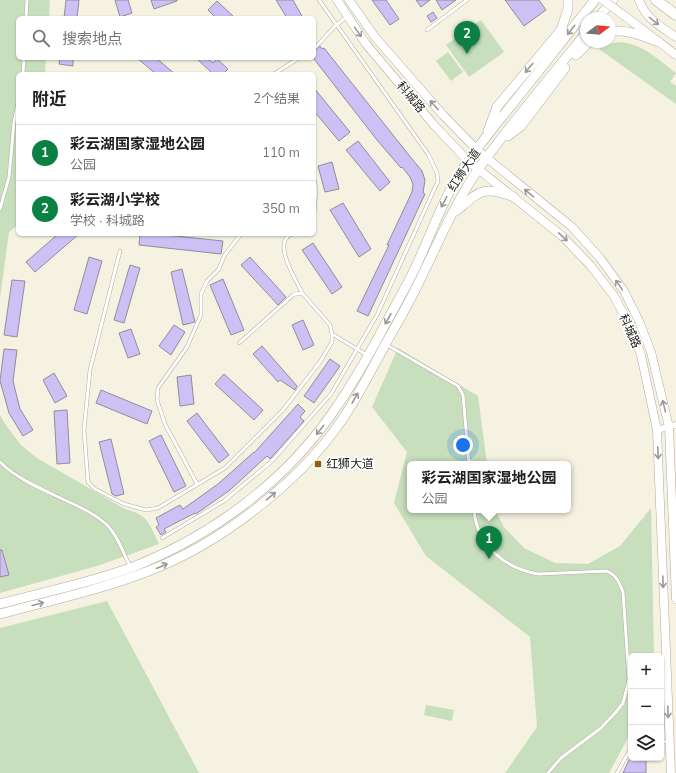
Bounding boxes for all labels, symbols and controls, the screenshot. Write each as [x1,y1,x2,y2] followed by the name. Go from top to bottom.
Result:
[580,12,616,48] north arrow
[16,16,316,60] search box
[649,17,660,26] one-way arrow
[454,21,480,54] pin: 2
[567,25,575,36] one-way arrow
[30,27,52,49] icon: search
[354,27,362,38] one-way arrow
[62,29,122,49] text: 搜索地点
[524,63,533,74] one-way arrow
[393,78,429,116] street label: 科城路
[32,88,66,111] text: 附近
[253,90,300,108] text: 2个结果
[429,100,438,110] one-way arrow
[70,134,205,154] text: 彩云湖国家湿地公园
[41,144,49,162] text: 1
[262,144,300,162] text: 110 m
[444,146,484,194] street label: 红狮大道
[70,156,96,174] text: 公园
[524,188,535,197] one-way arrow
[70,190,160,210] text: 彩云湖小学校
[439,196,447,208] one-way arrow
[41,200,49,218] text: 2
[262,200,300,218] text: 350 m
[70,212,145,230] text: 学校 · 科城路
[558,233,568,242] one-way arrow
[615,280,624,291] one-way arrow
[615,311,645,351] street label: 科城路
[383,313,391,325] one-way arrow
[352,392,360,404] one-way arrow
[660,400,668,413] one-way arrow
[316,425,324,436] one-way arrow
[453,435,473,455] your location
[655,446,662,459] one-way arrow
[326,456,374,472] place label: 红狮大道
[313,459,323,469] marker: 红狮大道
[407,461,571,513] popup
[421,468,557,488] text: 彩云湖国家湿地公园
[421,490,448,508] text: 公园
[266,492,277,501] one-way arrow
[476,526,502,559] pin: 1
[155,561,167,569] one-way arrow
[660,575,667,588] one-way arrow
[31,600,44,607] one-way arrow
[628,653,664,761] map controls
[628,653,664,689] button: +
[628,689,664,725] button: −
[665,705,672,718] one-way arrow
[628,725,664,761] button: layers

